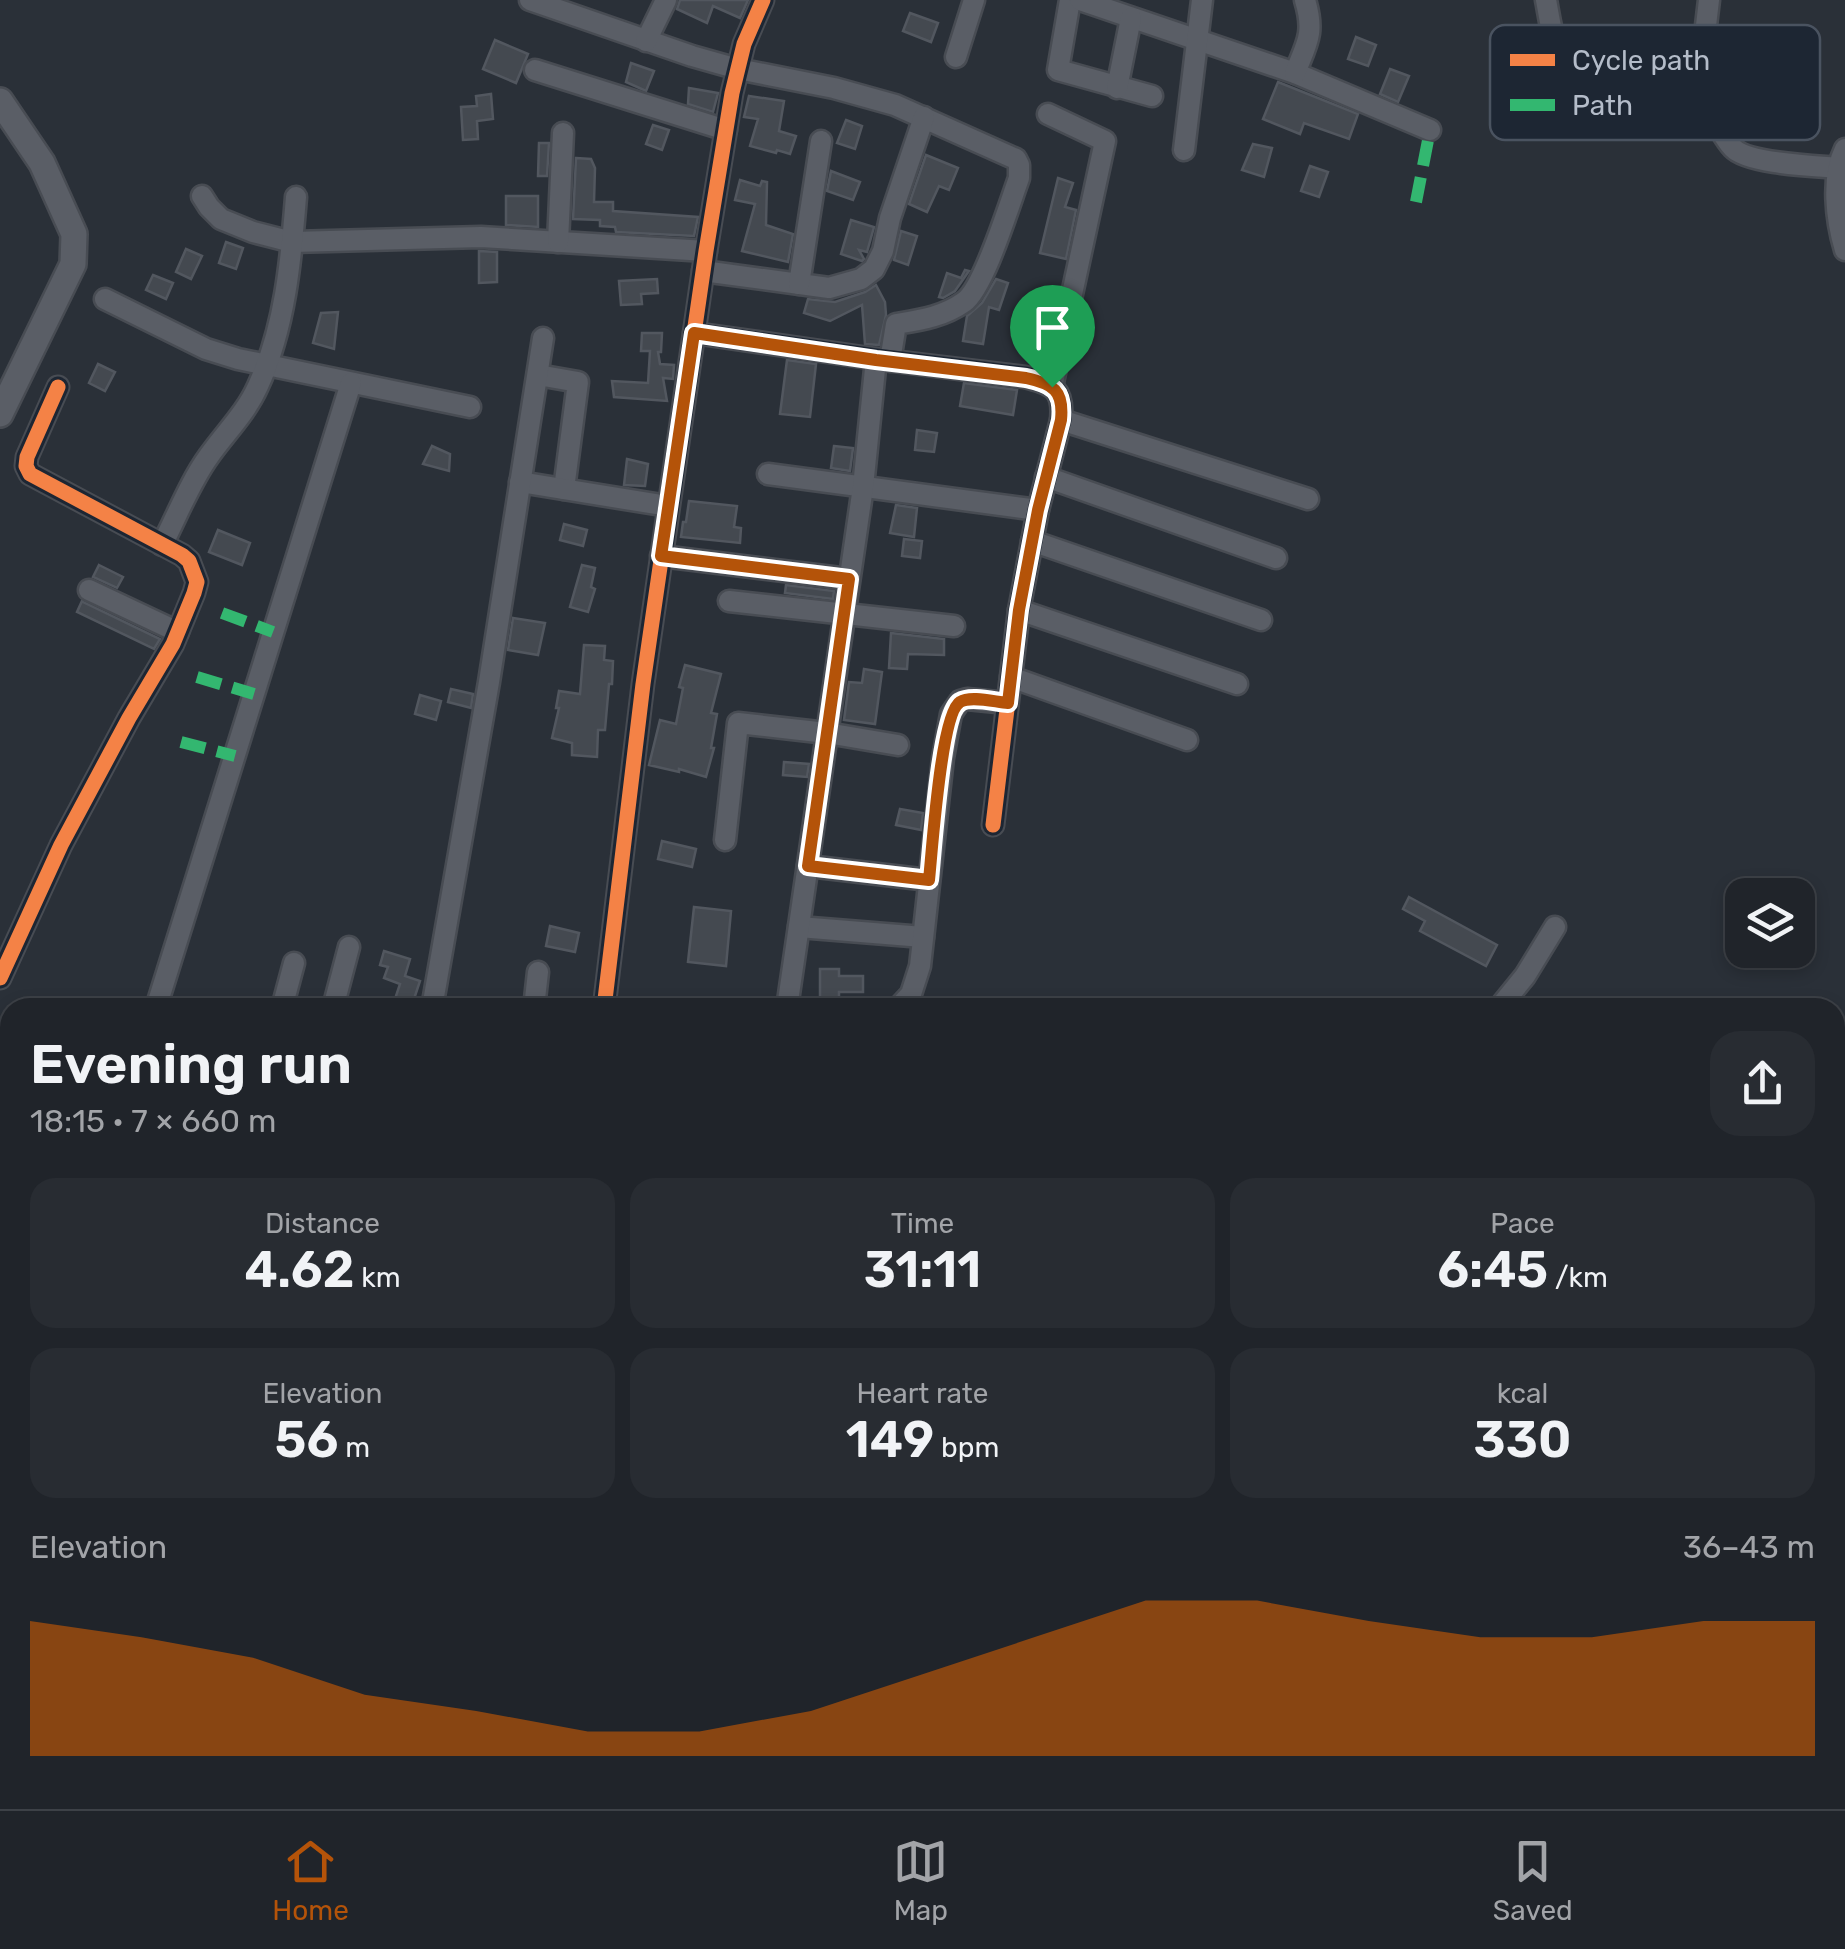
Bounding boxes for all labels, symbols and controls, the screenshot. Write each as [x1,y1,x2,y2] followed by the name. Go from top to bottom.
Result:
[1490,25,1820,140] legend
[1572,44,1710,77] text: Cycle path
[1572,89,1633,122] text: Path
[1010,285,1095,388] pin
[1025,300,1080,355] icon: arrive
[1725,878,1815,968] map controls
[1725,878,1815,968] button: layers
[1710,1031,1815,1136] button: share
[30,1032,352,1097] text: Evening run
[30,1102,276,1140] text: 18:15 · 7 × 660 m
[265,1207,380,1240] text: Distance
[891,1207,954,1240] text: Time
[1490,1207,1555,1240] text: Pace
[244,1240,354,1300] text: 4.62
[864,1240,981,1300] text: 31:11
[1437,1240,1548,1300] text: 6:45
[354,1261,401,1294] text: km
[1548,1261,1608,1294] text: /km
[263,1377,382,1410] text: Elevation
[857,1377,988,1410] text: Heart rate
[1497,1377,1548,1410] text: kcal
[275,1410,338,1470] text: 56
[846,1410,934,1470] text: 149
[1474,1410,1571,1470] text: 330
[338,1431,370,1464] text: m
[934,1431,999,1464] text: bpm
[30,1528,167,1566] text: Elevation
[1683,1528,1815,1566] text: 36–43 m
[272,1834,349,1927] tab: Home
[893,1834,948,1927] tab: Map
[1493,1834,1573,1927] tab: Saved

